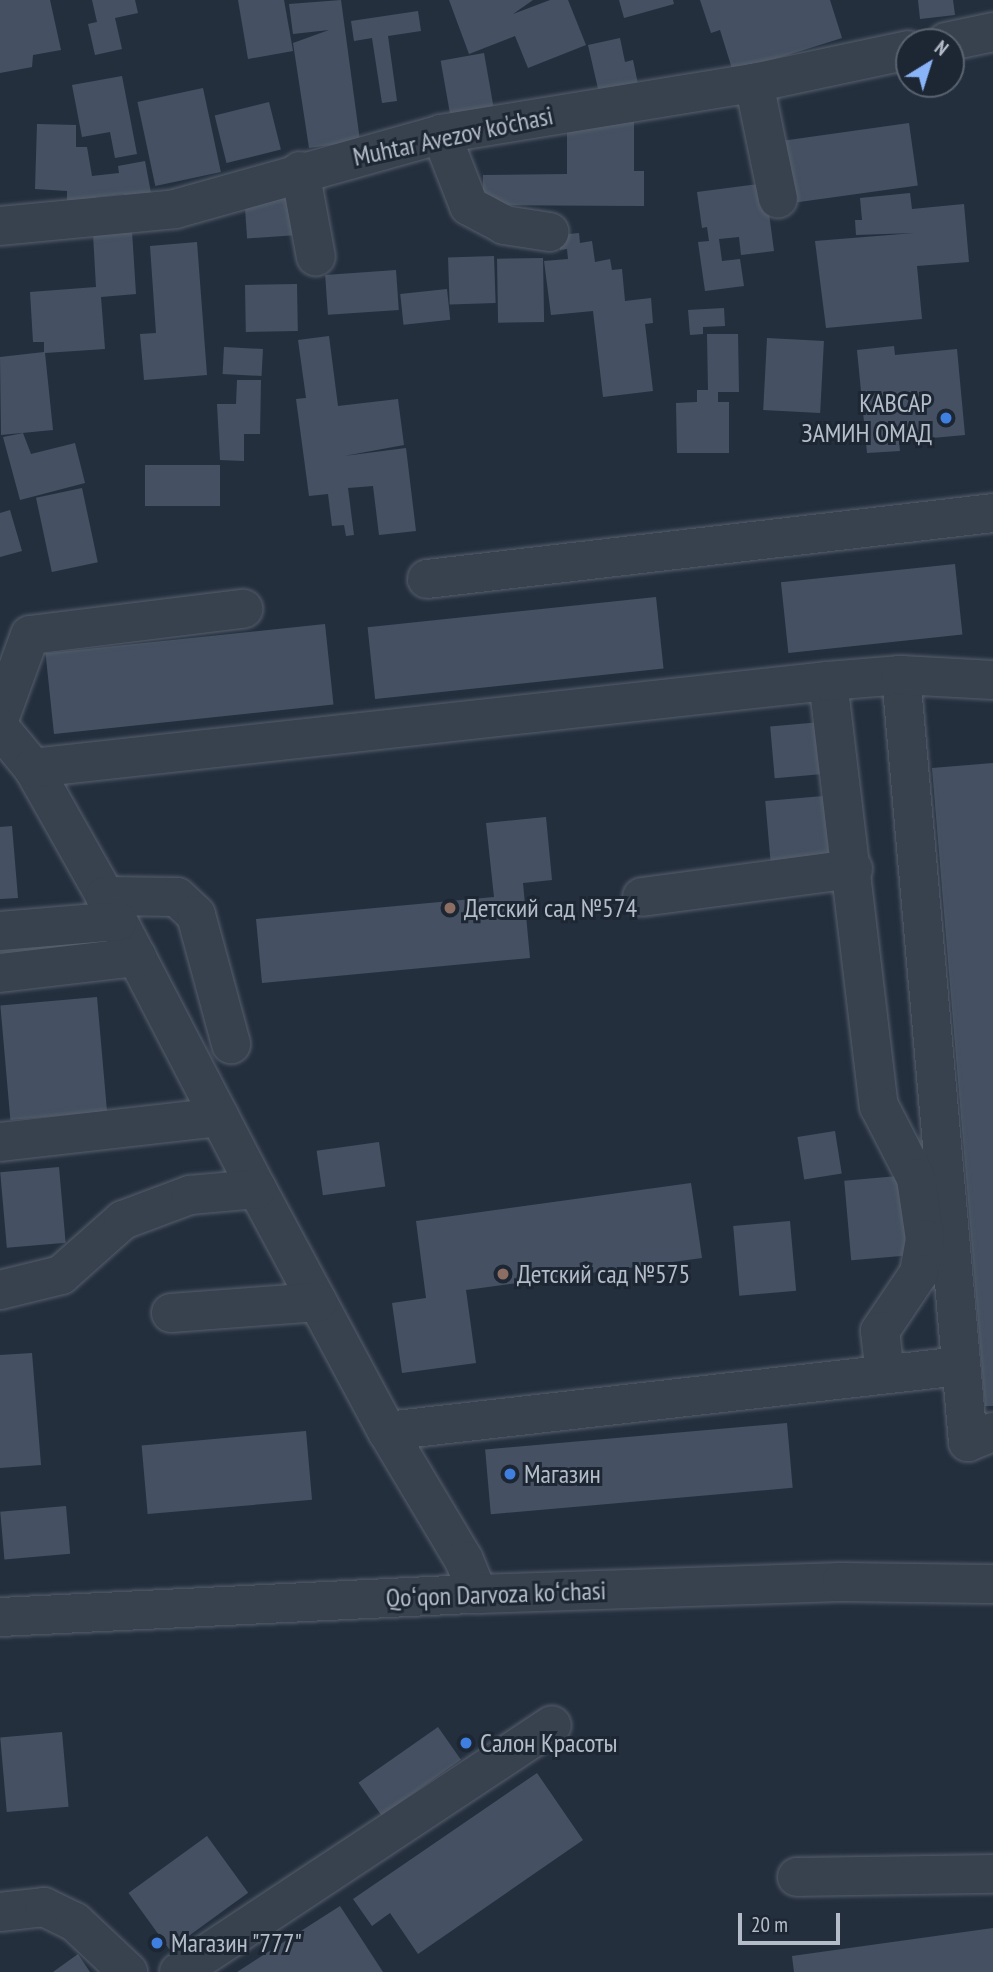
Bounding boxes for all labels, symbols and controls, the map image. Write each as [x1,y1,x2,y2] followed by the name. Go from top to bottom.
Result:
[895,28,965,98] north arrow
[930,35,953,61] text: N
[349,99,557,173] street label: Muhtar Avezov ko'chasi
[801,387,932,448] place label: КАВСАР ЗАМИН ОМАД
[938,410,954,426] marker: КАВСАР ЗАМИН ОМАД
[464,892,637,924] place label: Детский сад №574
[442,900,458,916] marker: Детский сад №574
[517,1258,690,1290] place label: Детский сад №575
[495,1266,511,1282] marker: Детский сад №575
[524,1458,601,1490] place label: Магазин
[502,1466,518,1482] marker: Магазин
[385,1575,607,1613] street label: Qoʻqon Darvoza koʻchasi
[480,1727,617,1759] place label: Салон Красоты
[458,1735,474,1751] marker: Салон Красоты
[741,1898,842,1942] scale bar
[751,1911,788,1938] text: 20 m
[171,1927,303,1959] place label: Магазин "777"
[149,1935,165,1951] marker: Магазин "777"

